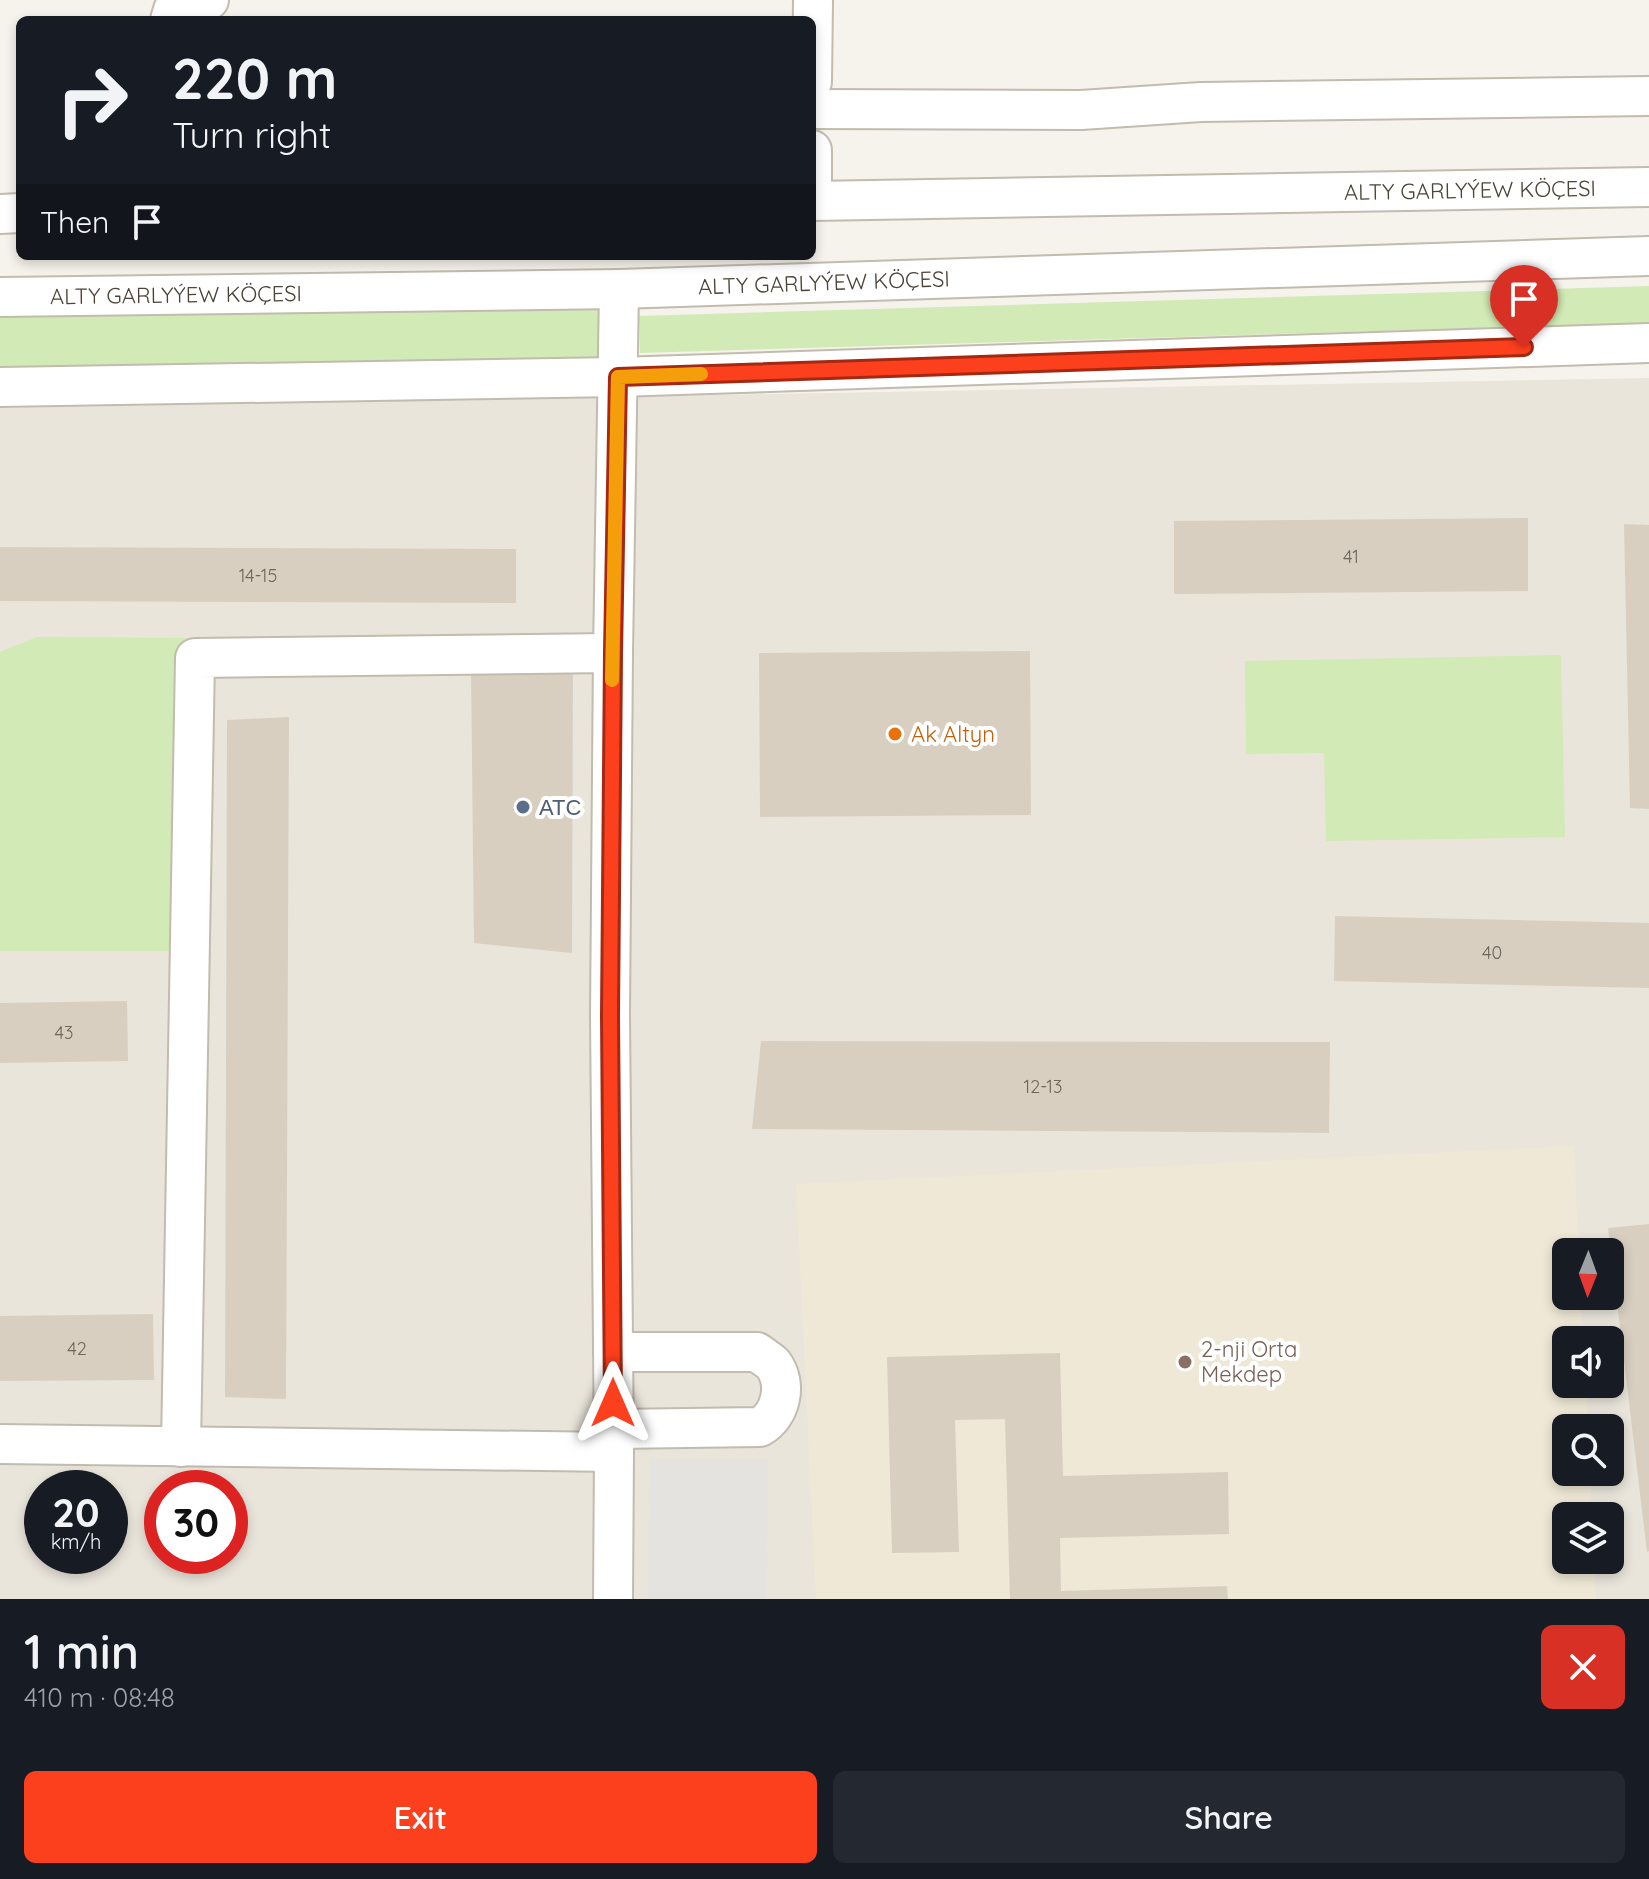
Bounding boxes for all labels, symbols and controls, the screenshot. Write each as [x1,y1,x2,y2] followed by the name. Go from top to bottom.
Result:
[172,43,337,113] text: 220 m
[40,48,144,152] icon: right
[172,112,331,157] text: Turn right
[1344,174,1596,206] street label: ALTY GARLYÝEW KÖÇESI
[125,200,169,244] icon: arrive
[40,203,109,241] text: Then
[697,264,950,300] street label: ALTY GARLYÝEW KÖÇESI
[1490,265,1558,347] pin
[1502,277,1546,321] icon: arrive
[50,279,302,310] street label: ALTY GARLYÝEW KÖÇESI
[1343,545,1359,568] house number: 41
[239,564,277,587] house number: 14-15
[911,720,995,748] place label: Ak Altyn
[886,725,904,743] marker: Ak Altyn
[539,793,581,821] place label: АТС
[514,798,532,816] marker: АТС
[1482,941,1502,964] house number: 40
[55,1021,73,1044] house number: 43
[1024,1075,1062,1098] house number: 12-13
[1552,1238,1624,1310] north arrow
[1552,1238,1624,1574] map controls
[1552,1326,1624,1398] button: sound
[1201,1335,1297,1388] place label: 2-nji Orta Mekdep
[67,1337,87,1360] house number: 42
[1176,1353,1194,1371] marker: 2-nji Orta Mekdep
[571,1361,655,1445] position arrow
[1552,1414,1624,1486] button: search
[144,1470,248,1574] speed limit sign: 30
[52,1487,100,1537] text: 20
[1552,1502,1624,1574] button: layers
[51,1529,101,1554] text: km/h
[24,1621,139,1681] text: 1 min
[1541,1625,1625,1709] button: close
[24,1681,175,1714] text: 410 m · 08:48
[24,1771,817,1863] button: Exit
[833,1771,1625,1863] button: Share

